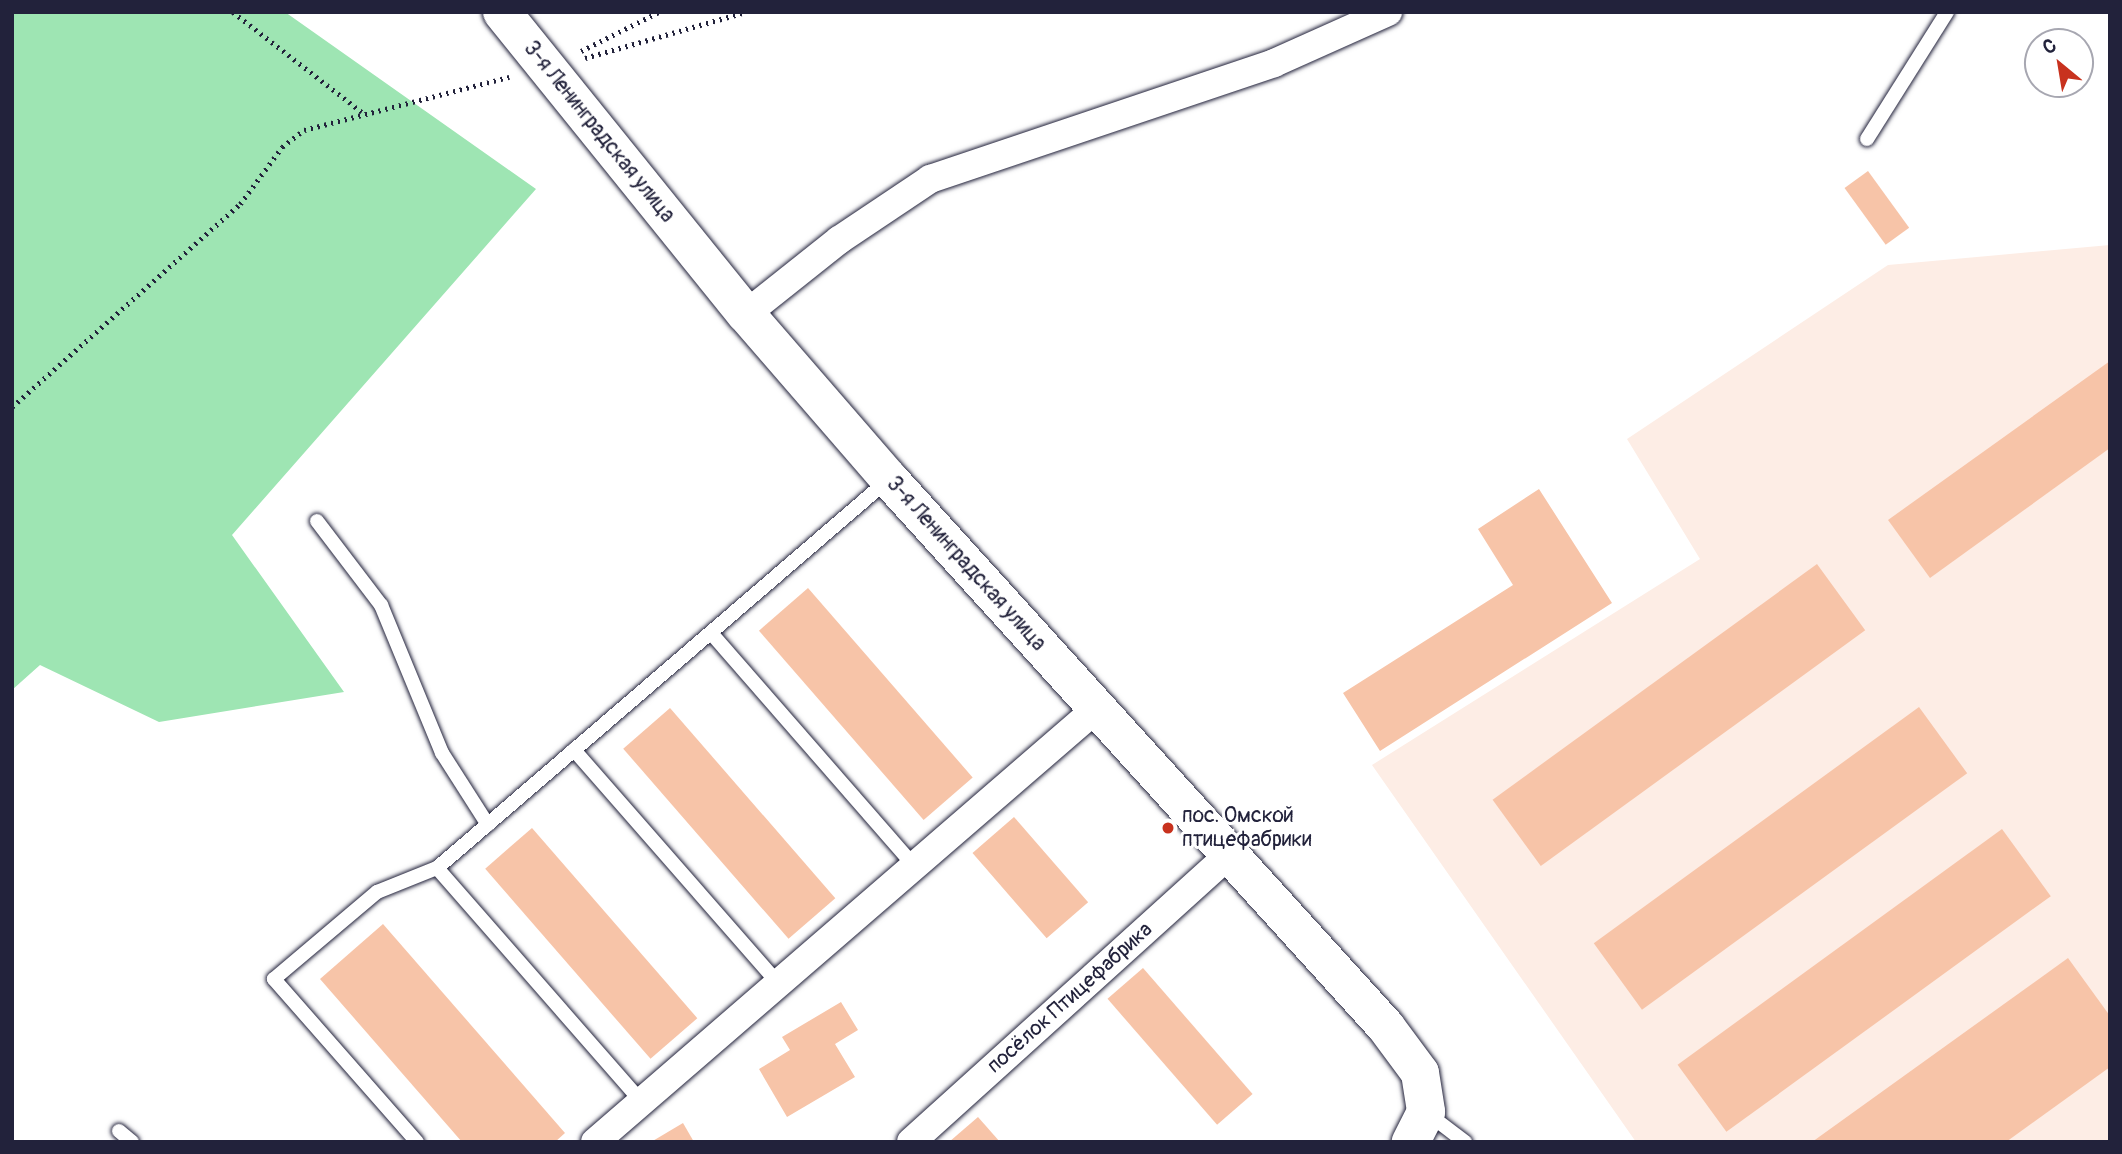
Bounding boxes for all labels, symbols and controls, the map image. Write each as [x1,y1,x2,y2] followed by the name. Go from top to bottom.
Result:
[2024,28,2094,98] north arrow
[2038,33,2061,60] text: С
[518,36,680,228] street label: 3-я Ленинградская улица
[881,472,1051,656] street label: 3-я Ленинградская улица
[1182,803,1312,853] place label: пос. Омской птицефабрики
[1160,820,1176,836] marker: пос. Омской птицефабрики
[982,917,1158,1079] street label: посёлок Птицефабрика

